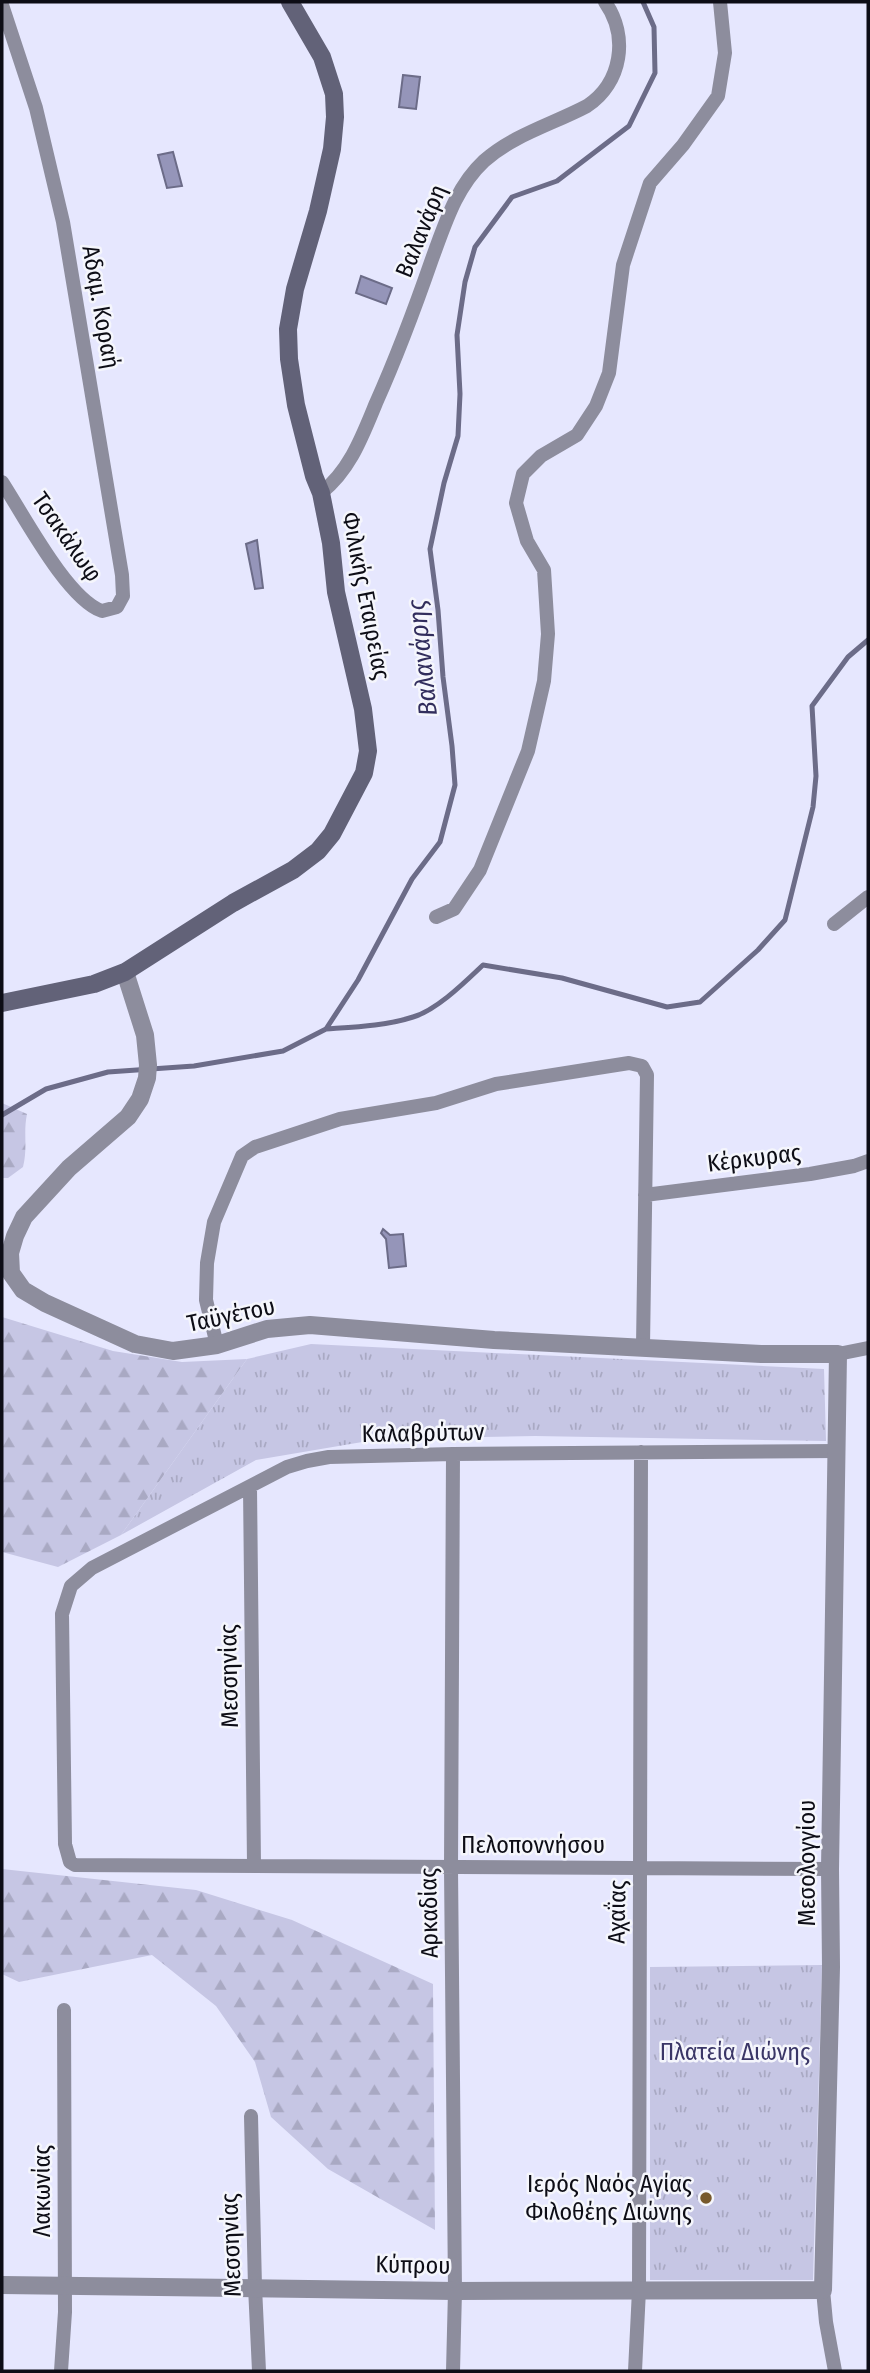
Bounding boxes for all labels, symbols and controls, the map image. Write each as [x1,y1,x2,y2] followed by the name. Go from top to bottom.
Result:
[390,180,452,282] street label: Βαλανάρη
[76,243,126,371] street label: Αδαμ. Κοραή
[26,487,108,587] street label: Τσακάλωφ
[336,510,396,682] street label: Φιλικής Εταιρείας
[401,597,444,718] water label: Βαλανάρης
[706,1138,802,1178] street label: Κέρκυρας
[184,1292,278,1338] street label: Ταϋγέτου
[361,1418,485,1448] street label: Καλαβρύτων
[214,1624,244,1728] street label: Μεσσηνίας
[793,1800,821,1926] street label: Μεσολογγίου
[461,1831,605,1859] street label: Πελοποννήσου
[414,1868,444,1958] street label: Αρκαδίας
[602,1880,632,1944] street label: Αχαΐας
[660,2038,810,2066] park label: Πλατεία Διώνης
[28,2145,56,2237] street label: Λακωνίας
[525,2170,692,2226] place label: Ιερός Ναός Αγίας Φιλοθέης Διώνης
[698,2190,714,2206] marker: Ιερός Ναός Αγίας Φιλοθέης Διώνης
[215,2193,247,2297] street label: Μεσσηνίας
[375,2250,451,2280] street label: Κύπρου

